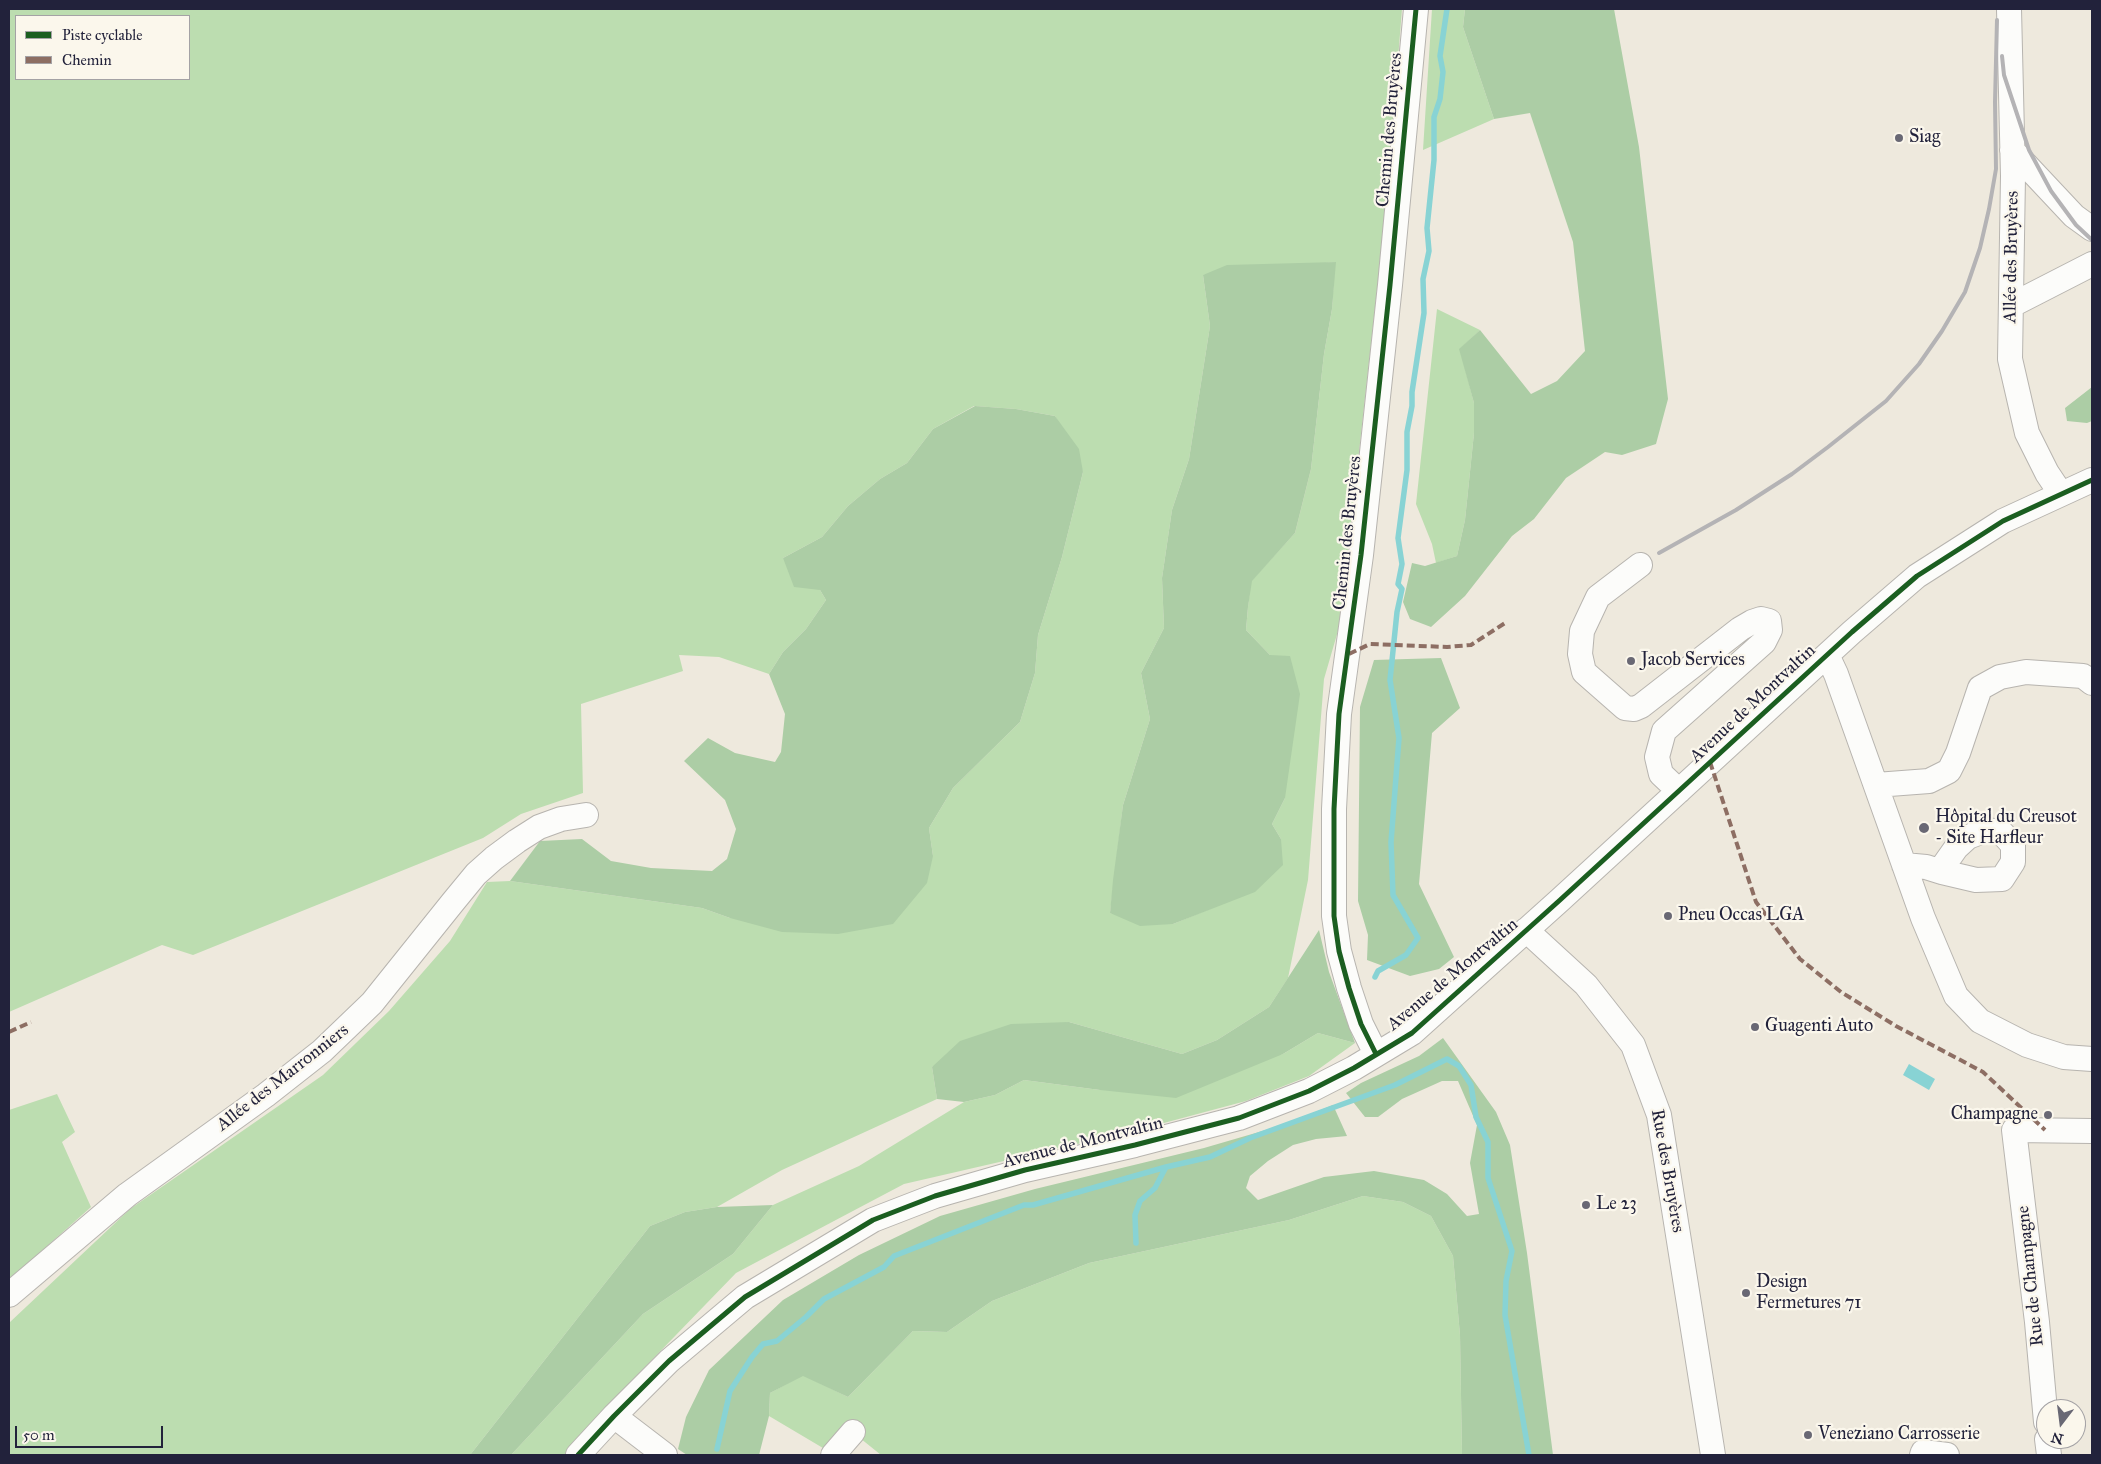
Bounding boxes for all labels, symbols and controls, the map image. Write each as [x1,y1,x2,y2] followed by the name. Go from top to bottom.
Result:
[15,15,190,80] legend
[62,26,142,44] text: Piste cyclable
[62,51,112,69] text: Chemin
[1372,52,1408,208] street label: Chemin des Bruyères
[1909,127,1940,149] place label: Siag
[1893,132,1905,144] marker: Siag
[2000,191,2024,323] street label: Allée des Bruyères
[1329,455,1367,611] street label: Chemin des Bruyères
[1686,640,1820,768] street label: Avenue de Montvaltin
[1641,650,1745,672] place label: Jacob Services
[1625,655,1637,667] marker: Jacob Services
[1935,807,2077,850] place label: Hôpital du Creusot - Site Harfleur
[1917,821,1931,835] marker: Hôpital du Creusot - Site Harfleur
[1678,905,1804,927] place label: Pneu Occas LGA
[1662,910,1674,922] marker: Pneu Occas LGA
[1383,914,1523,1036] street label: Avenue de Montvaltin
[1765,1016,1873,1038] place label: Guagenti Auto
[213,1020,353,1136] street label: Allée des Marronniers
[1749,1021,1761,1033] marker: Guagenti Auto
[1951,1104,2038,1126] place label: Champagne
[1646,1108,1688,1234] street label: Rue des Bruyères
[2042,1109,2054,1121] marker: Champagne
[1001,1113,1165,1173] street label: Avenue de Montvaltin
[1596,1194,1637,1216] place label: Le 23
[1580,1199,1592,1211] marker: Le 23
[2013,1205,2049,1347] street label: Rue de Champagne
[1756,1272,1861,1315] place label: Design Fermetures 71
[1740,1287,1752,1299] marker: Design Fermetures 71
[2036,1399,2086,1449] north arrow
[18,1416,165,1448] scale bar
[1818,1424,1980,1446] place label: Veneziano Carrosserie
[23,1426,55,1444] text: 50 m
[2049,1428,2065,1448] text: N
[1802,1429,1814,1441] marker: Veneziano Carrosserie

